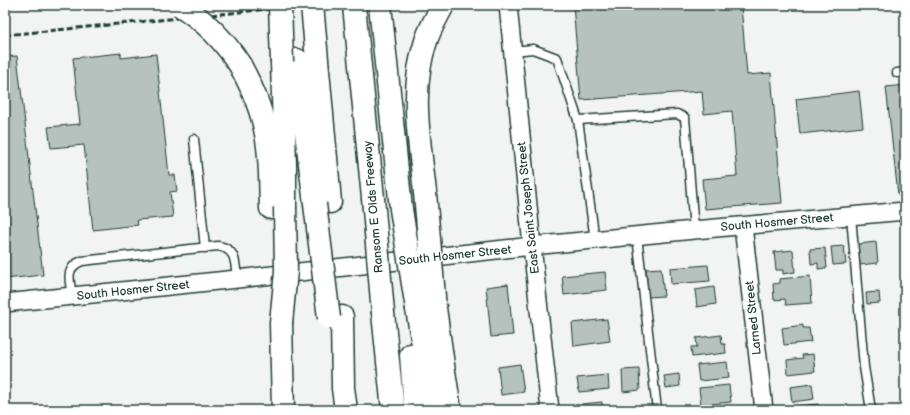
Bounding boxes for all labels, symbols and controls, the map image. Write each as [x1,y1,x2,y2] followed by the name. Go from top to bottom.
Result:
[360,140,387,274] street label: Ransom E Olds Freeway
[514,141,543,275] street label: East Saint Joseph Street
[720,210,834,235] street label: South Hosmer Street
[398,242,512,269] street label: South Hosmer Street
[76,277,190,304] street label: South Hosmer Street
[742,280,765,356] street label: Larned Street

